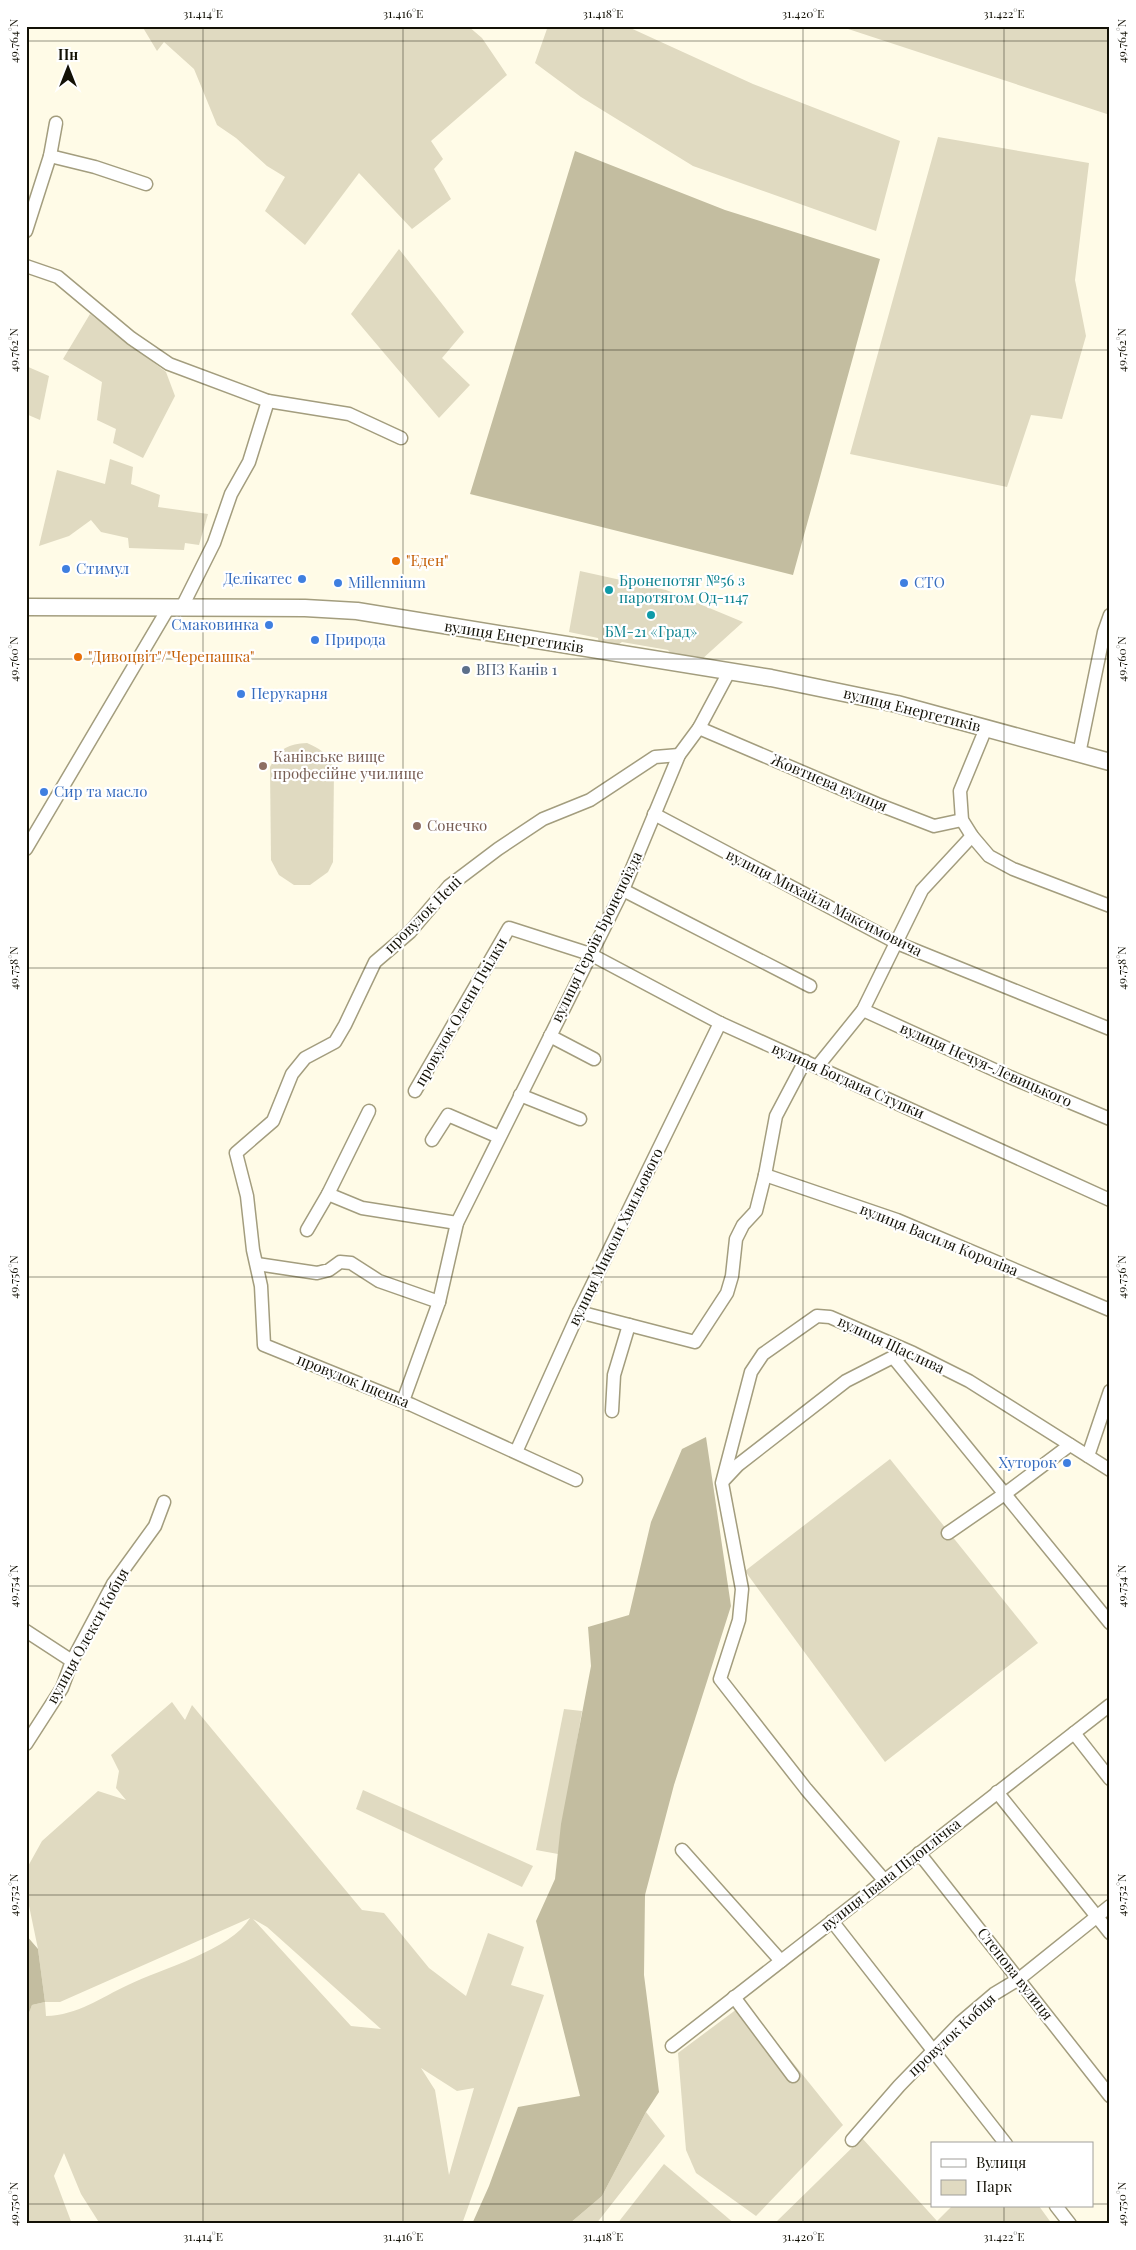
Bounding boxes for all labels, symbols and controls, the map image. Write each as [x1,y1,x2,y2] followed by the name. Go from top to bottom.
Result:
[183,5,223,21] text: 31.414°E
[383,5,423,21] text: 31.416°E
[583,5,623,21] text: 31.418°E
[782,5,824,21] text: 31.420°E
[983,5,1025,21] text: 31.422°E
[5,18,21,63] text: 49.764°N
[1113,18,1129,63] text: 49.764°N
[42,42,92,92] north arrow
[58,45,78,64] text: Пн
[5,327,21,372] text: 49.762°N
[1113,327,1129,372] text: 49.762°N
[406,550,449,570] place label: "Еден"
[390,555,402,567] marker: "Еден"
[76,558,130,578] place label: Стимул
[60,563,72,575] marker: Стимул
[223,568,292,588] place label: Делікатес
[619,570,748,607] place label: Бронепотяг №56 з паротягом Од-1147
[348,572,427,592] place label: Millennium
[914,572,945,592] place label: СТО
[296,573,308,585] marker: Делікатес
[332,577,344,589] marker: Millennium
[898,577,910,589] marker: СТО
[603,584,615,596] marker: Бронепотяг №56 з паротягом Од-1147
[645,609,657,621] marker: БМ-21 «Град»
[171,614,260,634] place label: Смаковинка
[443,615,585,657] street label: вулиця Енергетиків
[263,619,275,631] marker: Смаковинка
[605,621,698,641] place label: БМ-21 «Град»
[325,629,386,649] place label: Природа
[309,634,321,646] marker: Природа
[5,636,21,682] text: 49.760°N
[1113,636,1129,682] text: 49.760°N
[88,646,254,666] place label: "Дивоцвіт"/"Черепашка"
[72,651,84,663] marker: "Дивоцвіт"/"Черепашка"
[476,659,558,679] place label: ВПЗ Канів 1
[460,664,472,676] marker: ВПЗ Канів 1
[841,682,983,736] street label: вулиця Енергетиків
[251,683,328,703] place label: Перукарня
[235,688,247,700] marker: Перукарня
[273,746,424,783] place label: Канівське вище професійне училище
[768,749,891,816] street label: Жовтнева вулиця
[257,760,269,772] marker: Канівське вище професійне училище
[54,781,147,801] place label: Сир та масло
[38,786,50,798] marker: Сир та масло
[427,815,487,835] place label: Сонечко
[411,820,423,832] marker: Сонечко
[723,844,926,961] street label: вулиця Михайла Максимовича
[546,847,646,1025] street label: вулиця Героїв Бронепоїзда
[379,871,466,957] street label: провулок Нені
[409,934,511,1089] street label: провулок Олени Пчілки
[5,946,21,990] text: 49.758°N
[1113,946,1129,990] text: 49.758°N
[897,1017,1076,1111] street label: вулиця Нечуя-Левицького
[769,1037,928,1123] street label: вулиця Богдана Ступки
[563,1144,667,1329] street label: вулиця Миколи Хвильового
[857,1198,1022,1280] street label: вулиця Василя Короліва
[5,1255,21,1299] text: 49.756°N
[1113,1255,1129,1299] text: 49.756°N
[835,1311,949,1378] street label: вулиця Щаслива
[294,1348,413,1412] street label: провулок Іщенка
[998,1452,1057,1472] place label: Хуторок
[1061,1457,1073,1469] marker: Хуторок
[5,1564,21,1607] text: 49.754°N
[41,1564,133,1707] street label: вулиця Олекси Кобця
[1113,1564,1129,1607] text: 49.754°N
[816,1813,965,1935] street label: вулиця Івана Підоплічка
[5,1873,21,1916] text: 49.752°N
[1113,1873,1129,1916] text: 49.752°N
[973,1923,1058,2024] street label: Степова вулиця
[903,1988,999,2080] street label: провулок Кобця
[931,2142,1094,2208] legend
[976,2152,1026,2172] text: Вулиця
[976,2176,1012,2196] text: Парк
[5,2181,21,2226] text: 49.750°N
[1113,2181,1129,2226] text: 49.750°N
[183,2228,223,2244] text: 31.414°E
[383,2228,423,2244] text: 31.416°E
[583,2228,623,2244] text: 31.418°E
[782,2228,824,2244] text: 31.420°E
[983,2228,1025,2244] text: 31.422°E

